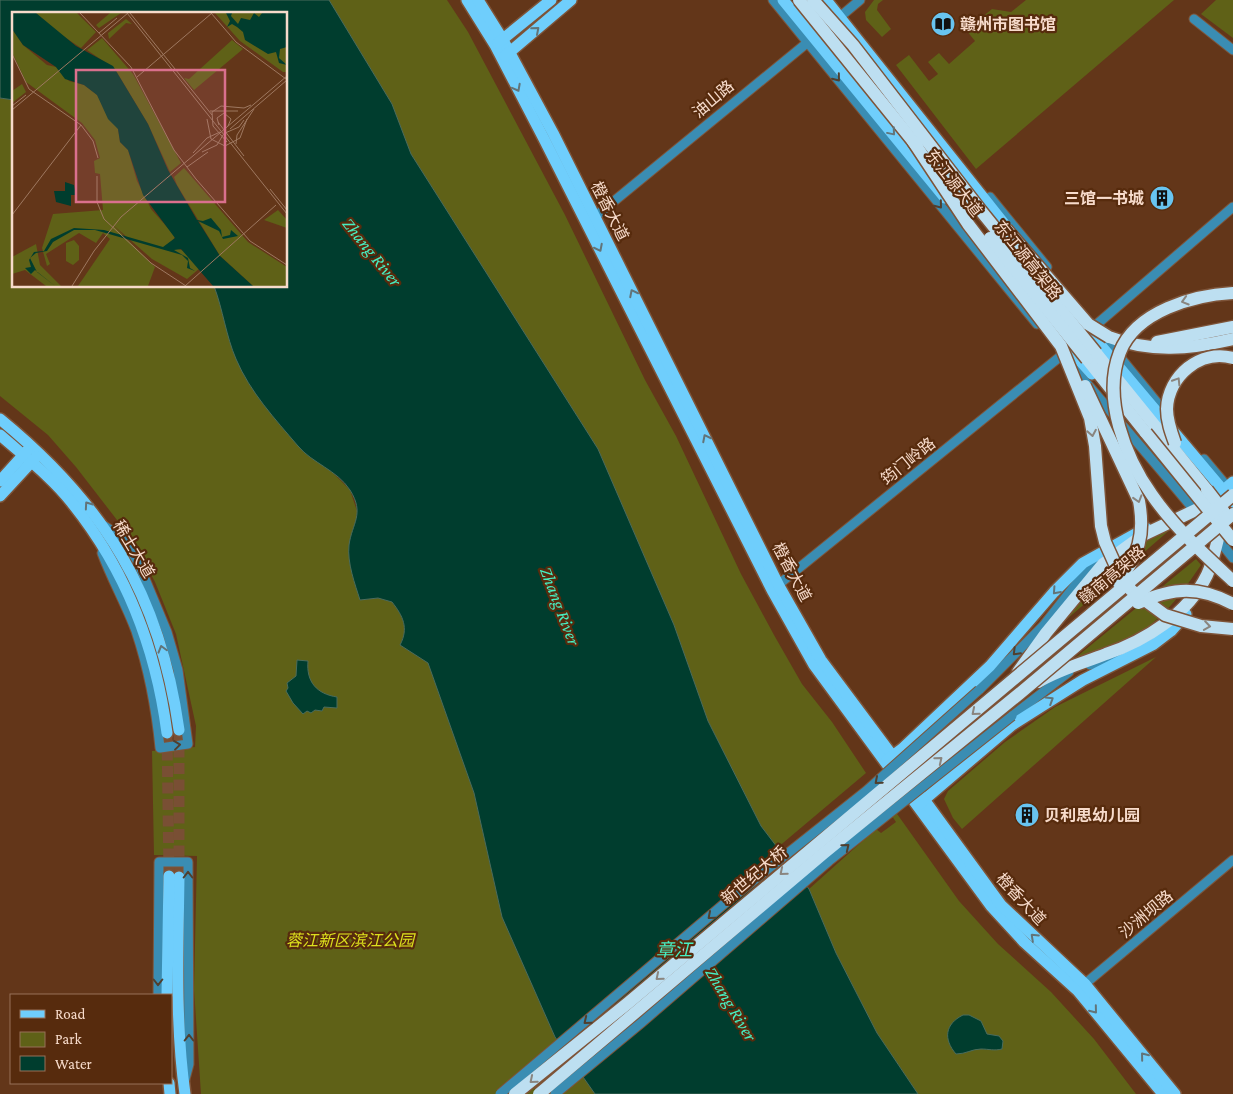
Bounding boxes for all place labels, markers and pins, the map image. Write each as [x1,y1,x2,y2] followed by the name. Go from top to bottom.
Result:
[930,11,956,37] library icon: 赣州市图书馆
[960,15,1056,33] place label: 赣州市图书馆
[1149,185,1175,211] building icon: 三馆一书城
[1064,189,1144,207] place label: 三馆一书城
[1014,802,1040,828] building icon: 贝利思幼儿园
[1044,806,1140,824] place label: 贝利思幼儿园

